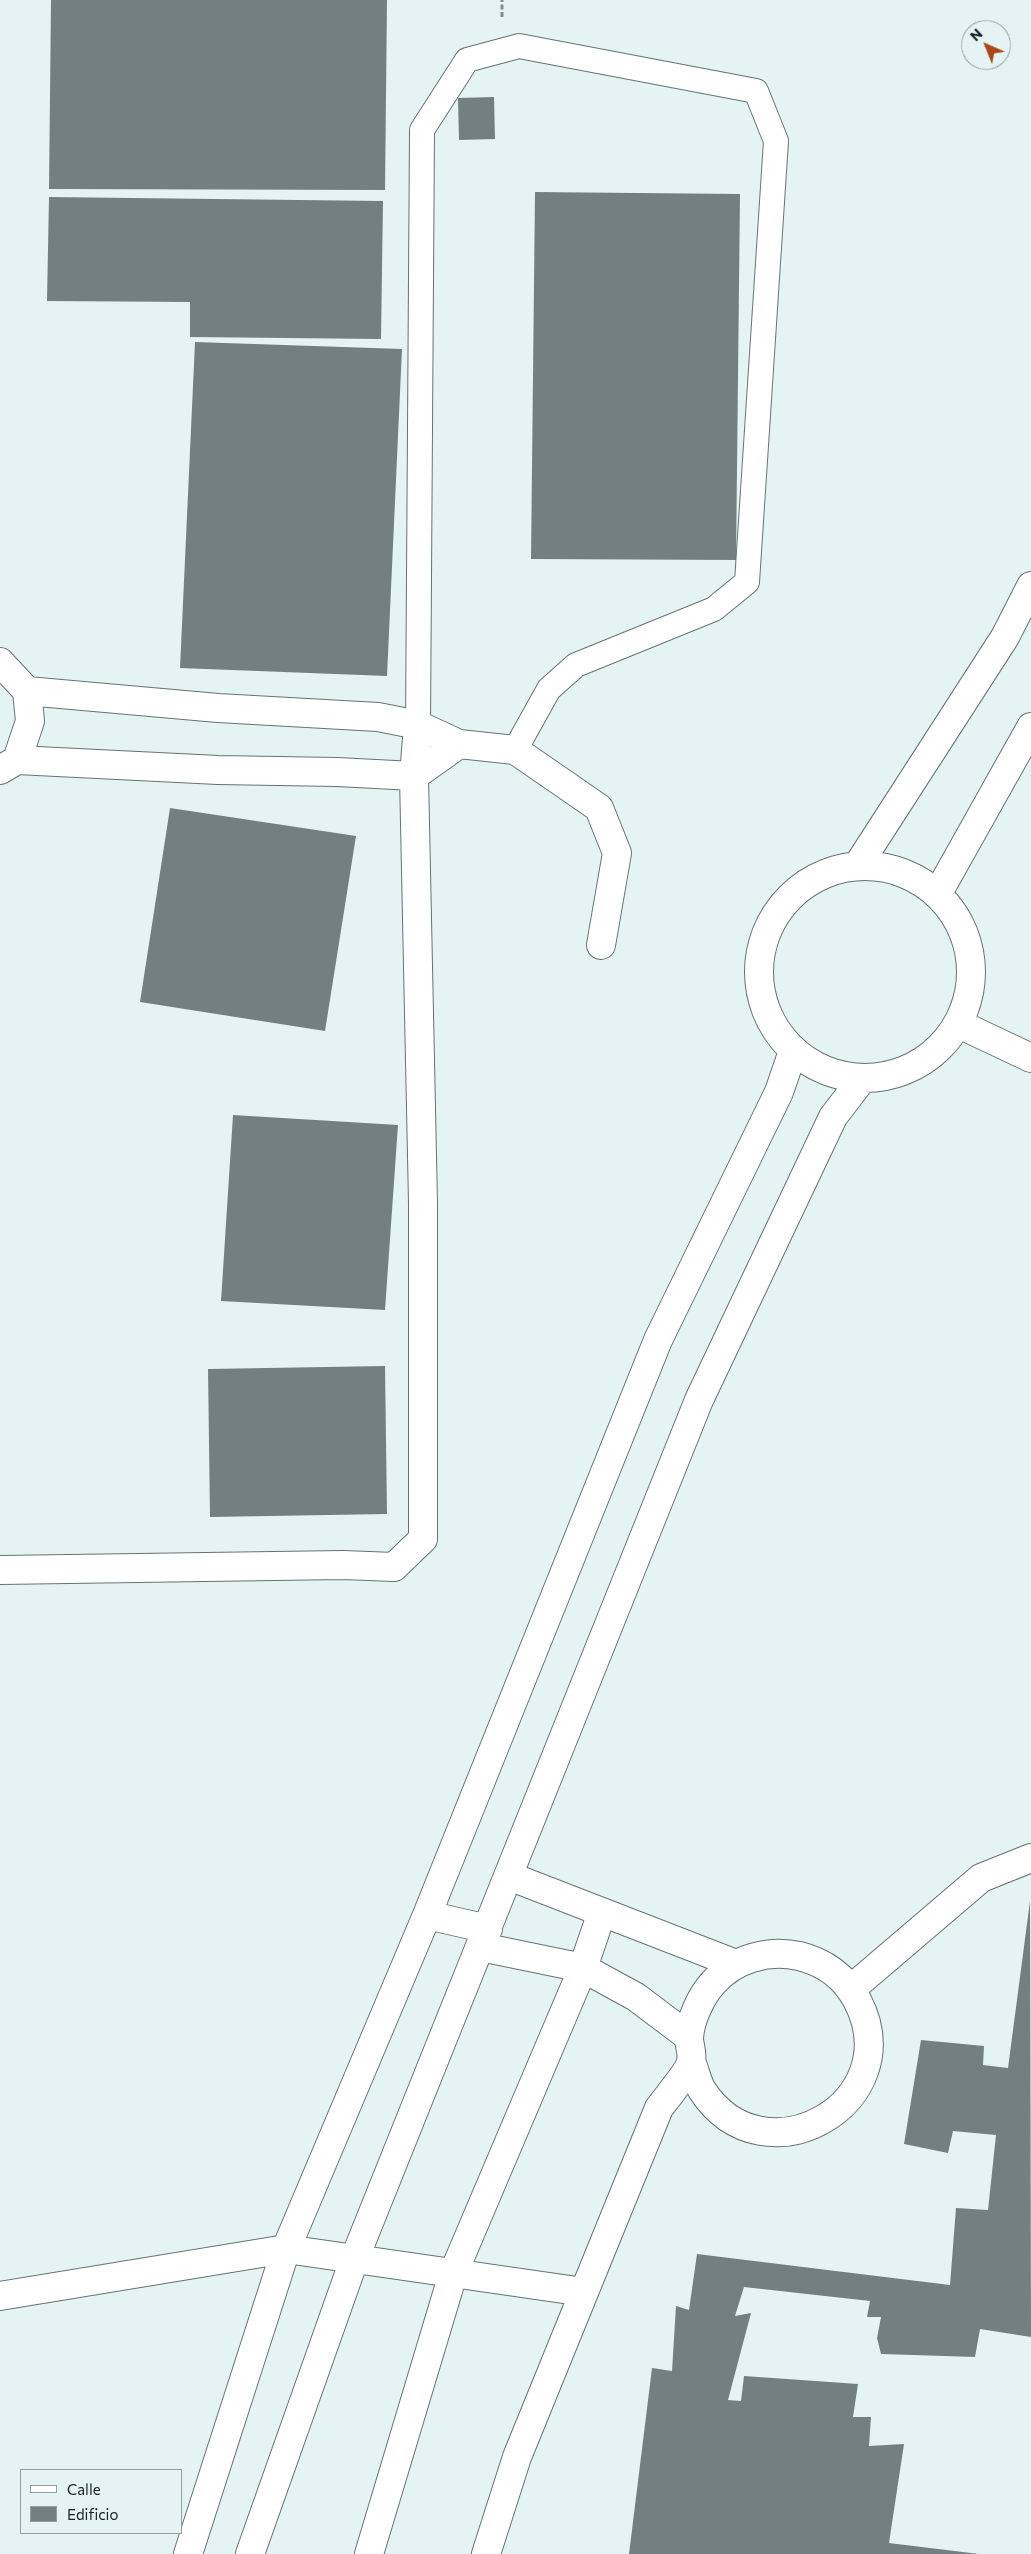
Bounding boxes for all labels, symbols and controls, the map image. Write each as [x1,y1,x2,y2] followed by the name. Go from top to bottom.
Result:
[961,20,1011,70] north arrow
[966,25,986,44] text: N
[20,2469,182,2534] legend
[67,2480,101,2498] text: Calle
[67,2505,118,2523] text: Edificio

